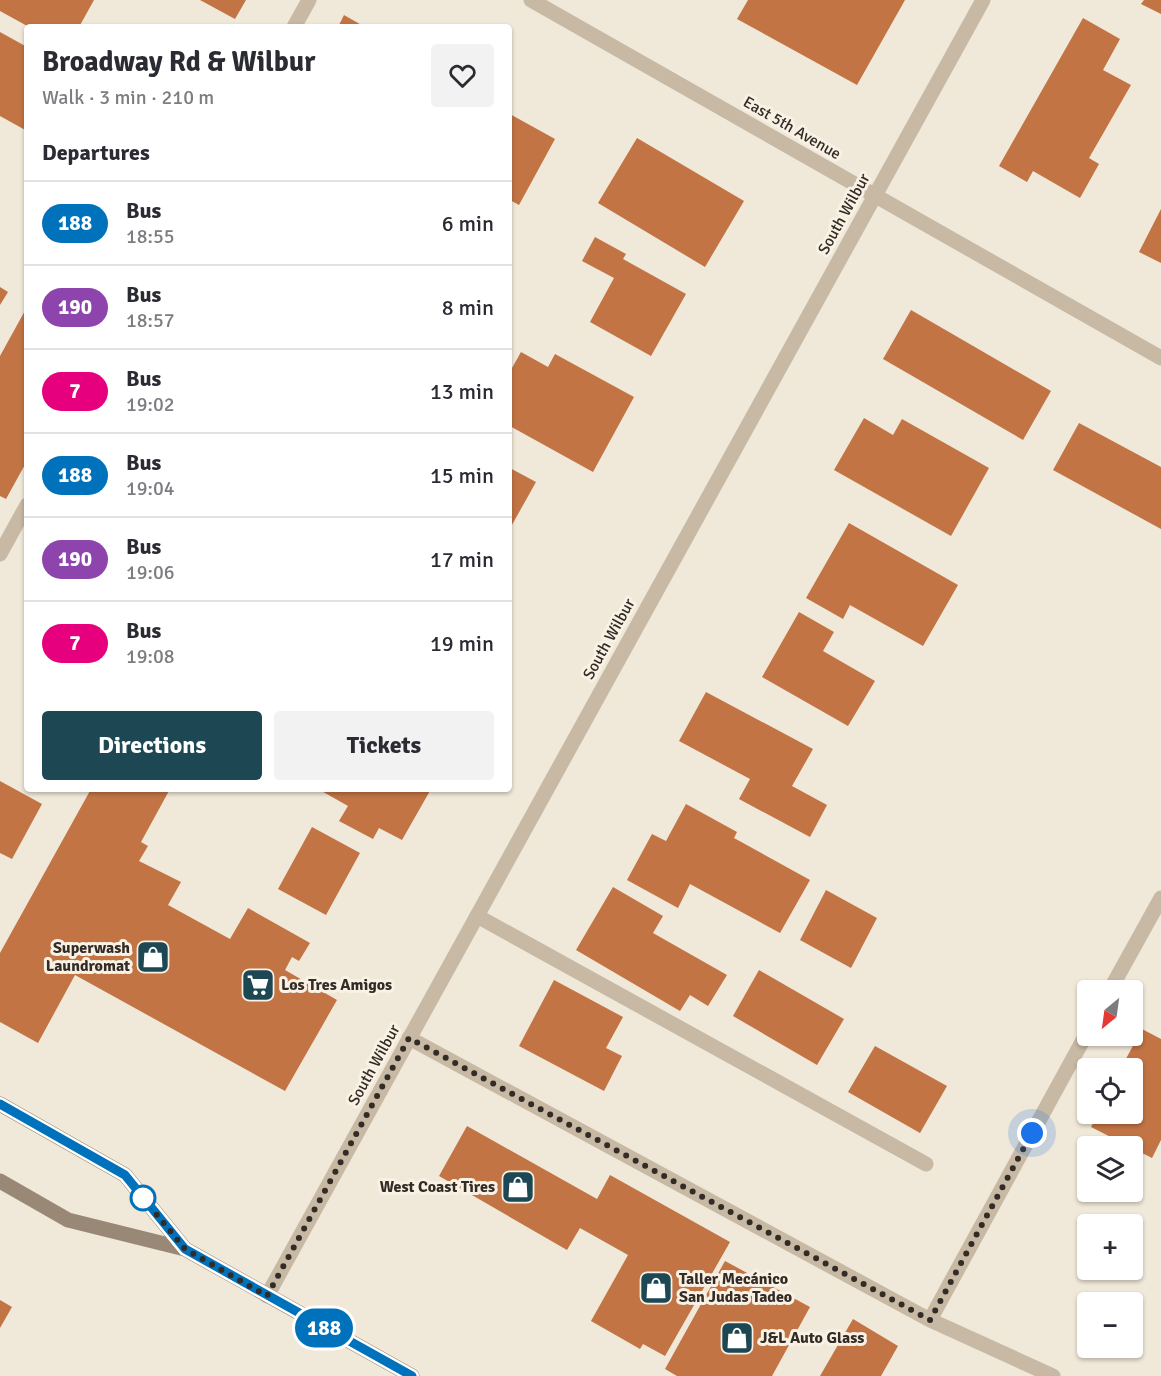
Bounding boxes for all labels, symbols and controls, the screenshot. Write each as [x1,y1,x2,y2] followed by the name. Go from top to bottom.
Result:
[431,44,494,107] button: heart
[42,45,315,79] text: Broadway Rd & Wilbur
[42,85,214,110] text: Walk · 3 min · 210 m
[739,92,845,164] street label: East 5th Avenue
[42,139,150,166] text: Departures
[814,170,874,258] street label: South Wilbur
[126,197,161,224] text: Bus
[58,210,92,236] text: 188
[442,210,494,237] text: 6 min
[126,224,175,249] text: 18:55
[126,281,161,308] text: Bus
[58,294,92,320] text: 190
[442,294,494,321] text: 8 min
[126,308,175,333] text: 18:57
[126,365,161,392] text: Bus
[69,378,81,404] text: 7
[430,378,494,405] text: 13 min
[126,392,175,417] text: 19:02
[126,449,161,476] text: Bus
[58,462,92,488] text: 188
[430,462,494,489] text: 15 min
[126,476,175,501] text: 19:04
[126,533,161,560] text: Bus
[58,546,92,572] text: 190
[430,546,494,573] text: 17 min
[126,560,175,585] text: 19:06
[579,595,639,683] street label: South Wilbur
[126,617,161,644] text: Bus
[69,630,81,656] text: 7
[430,630,494,657] text: 19 min
[126,644,175,669] text: 19:08
[42,711,262,780] button: Directions
[274,711,494,780] button: Tickets
[46,938,130,976] place label: Superwash Laundromat
[135,939,171,975] shop icon: Superwash Laundromat
[240,967,276,1003] supermarket icon: Los Tres Amigos
[281,975,392,995] place label: Los Tres Amigos
[1077,980,1143,1046] north arrow
[1077,980,1143,1358] map controls
[344,1021,404,1109] street label: South Wilbur
[1077,1058,1143,1124] button: locate
[1017,1118,1047,1148] your location
[1077,1136,1143,1202] button: layers
[500,1169,536,1205] shop icon: West Coast Tires
[380,1177,495,1197] place label: West Coast Tires
[130,1185,156,1211] unlabelled marker
[1077,1214,1143,1280] button: +
[679,1269,792,1307] place label: Taller Mecánico San Judas Tadeo
[638,1270,674,1306] shop icon: Taller Mecánico San Judas Tadeo
[1077,1292,1143,1358] button: −
[290,1308,358,1348] line badge: 188
[307,1315,341,1341] text: 188
[719,1320,755,1356] shop icon: J&L Auto Glass
[760,1328,864,1348] place label: J&L Auto Glass

